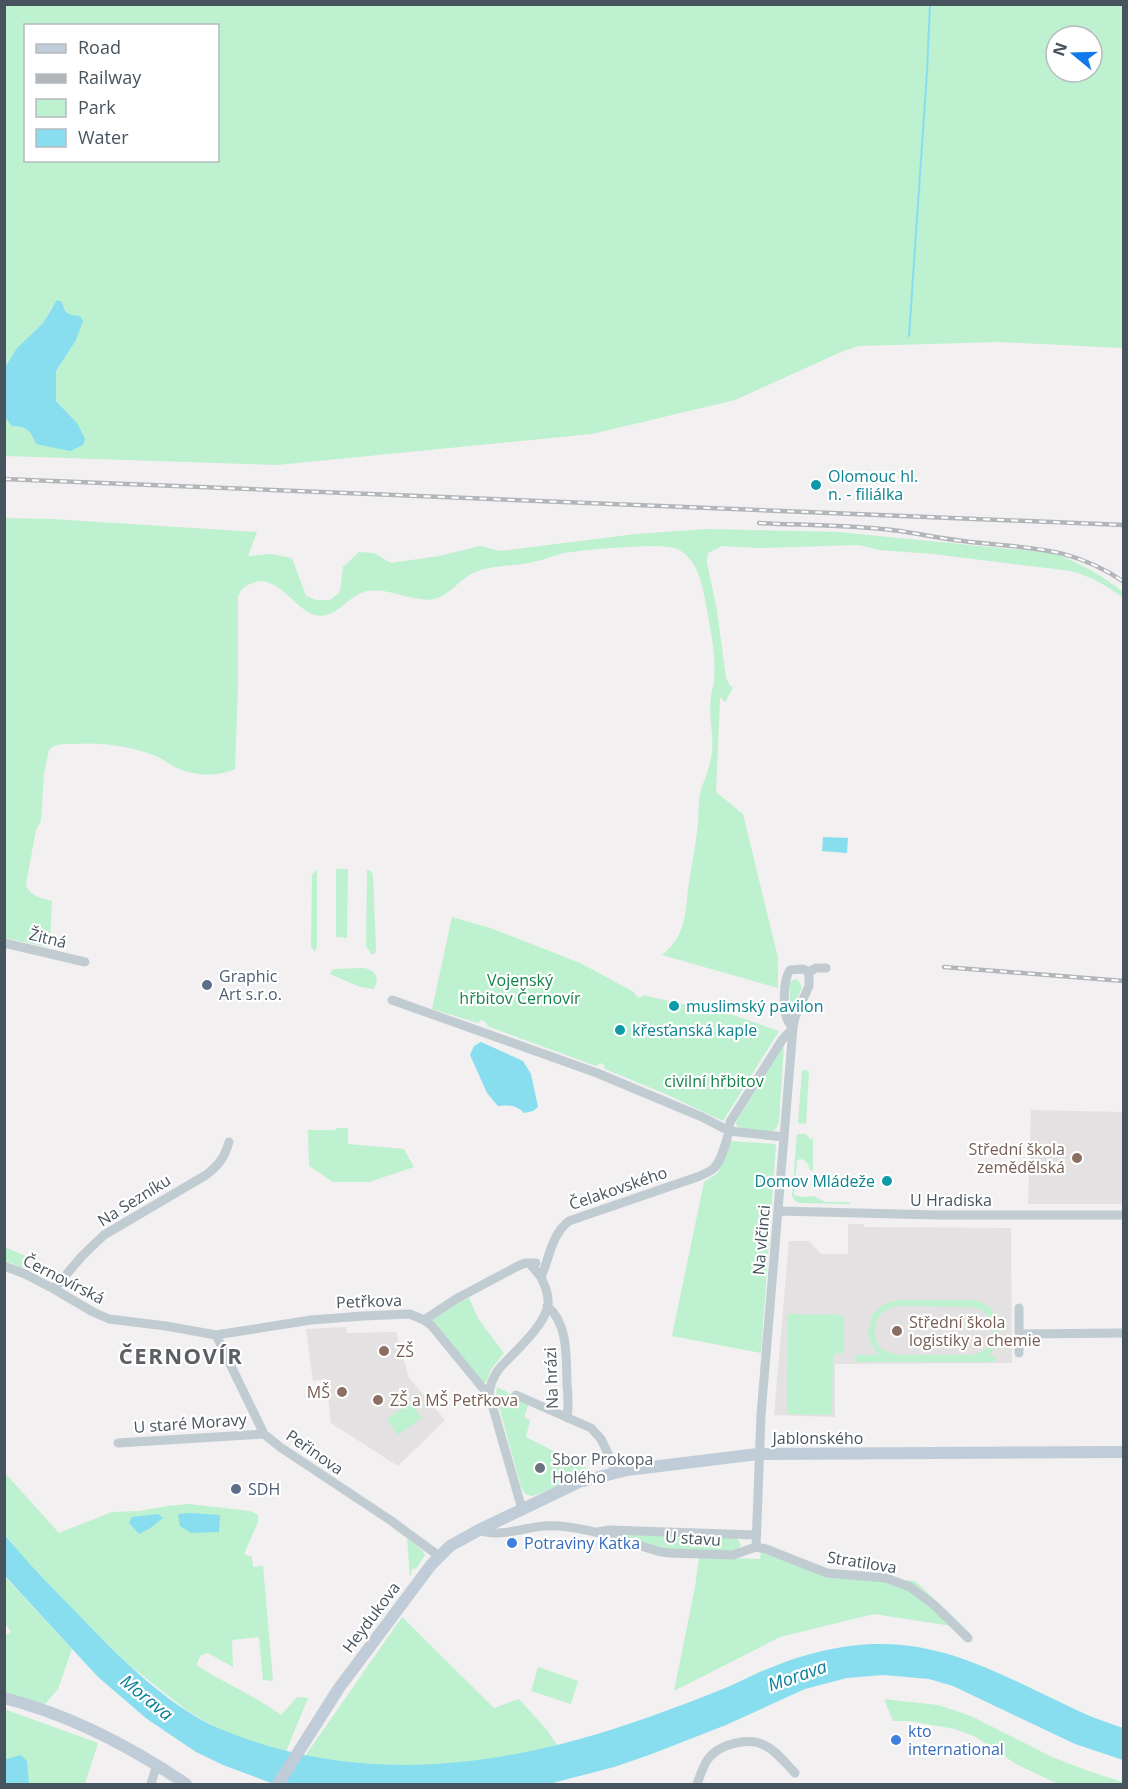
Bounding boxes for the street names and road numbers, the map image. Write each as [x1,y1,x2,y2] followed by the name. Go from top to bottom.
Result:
[27,923,69,953] street label: Žitná
[566,1161,670,1215] street label: Čelakovského
[93,1169,175,1231] street label: Na Sezníku
[910,1189,992,1211] street label: U Hradiska
[747,1204,775,1276] street label: Na vlčinci
[20,1249,108,1309] street label: Černovírská
[336,1289,402,1313] street label: Petřkova
[539,1347,563,1409] street label: Na hrázi
[133,1408,248,1438] street label: U staré Moravy
[282,1424,348,1480] street label: Peřinova
[771,1427,863,1449] street label: Jablonského
[664,1525,722,1551] street label: U stavu
[826,1546,898,1578] street label: Stratilova
[337,1577,405,1657] street label: Heydukova

